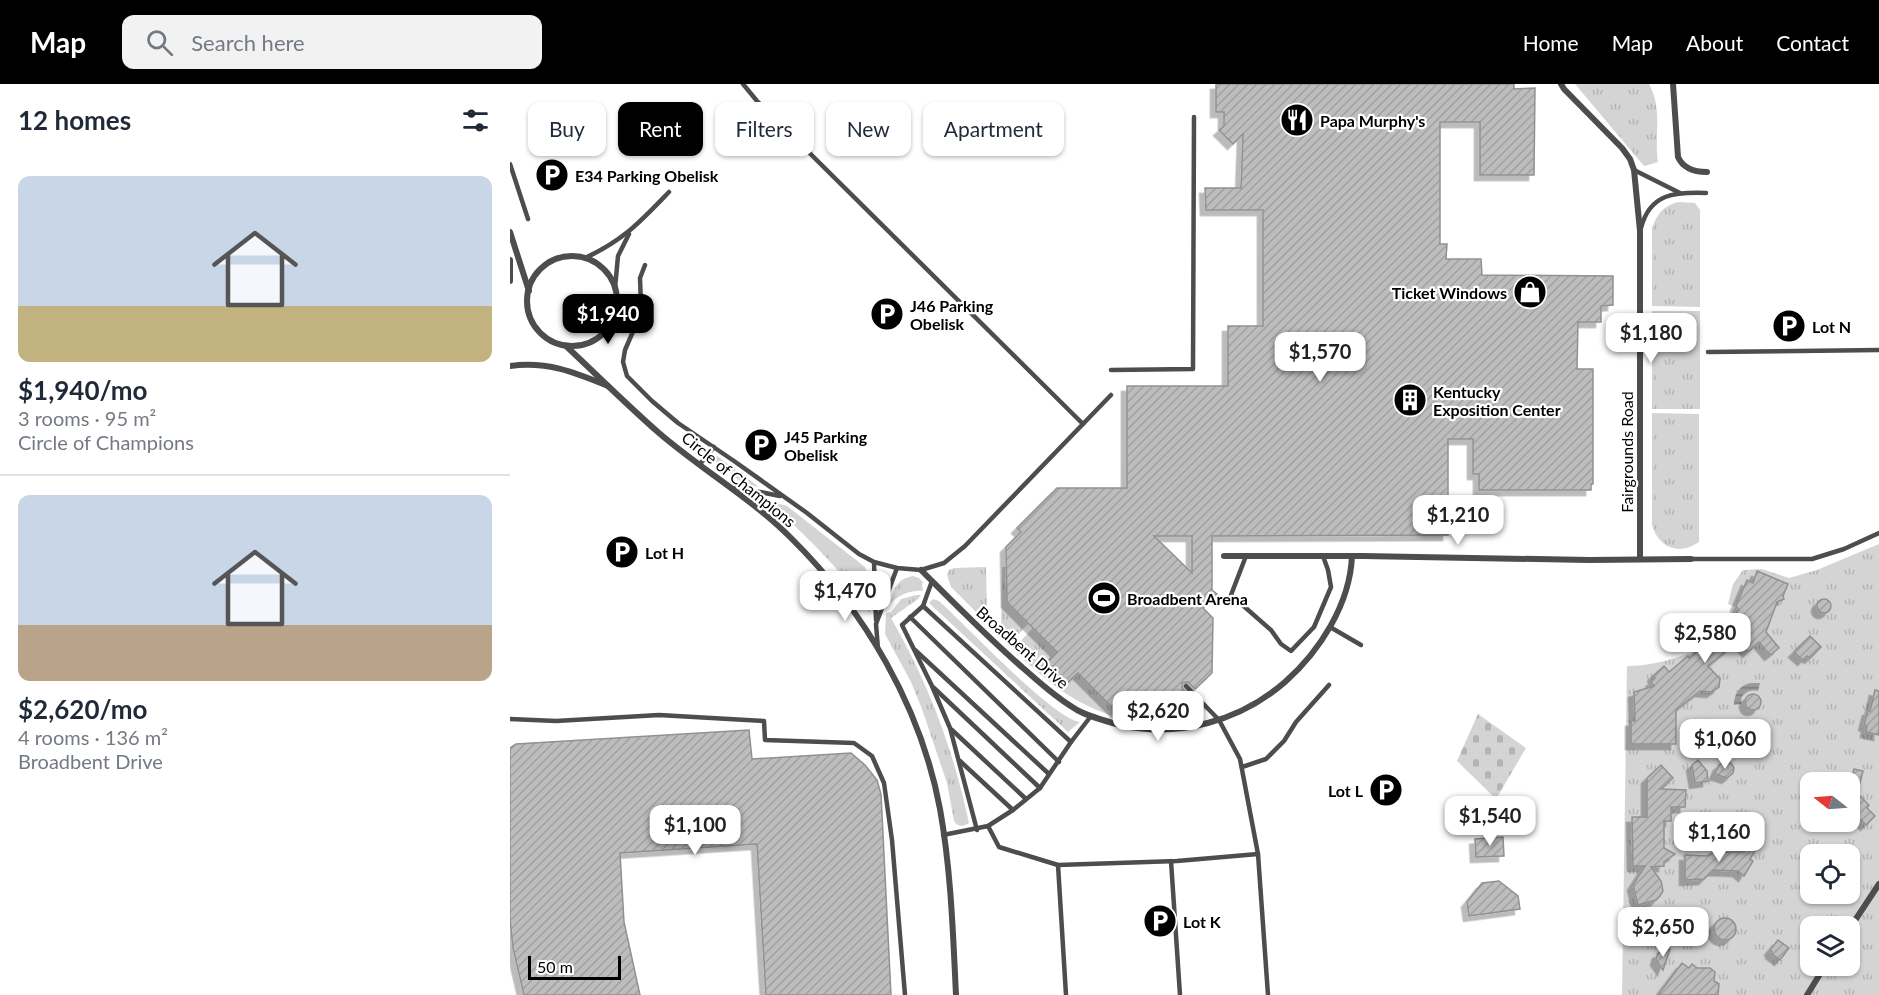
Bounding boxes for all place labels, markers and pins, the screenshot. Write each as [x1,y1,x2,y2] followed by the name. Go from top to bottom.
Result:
[1279,102,1315,138] restaurant icon: Papa Murphy's
[1320,111,1425,130] place label: Papa Murphy's
[534,157,570,193] parking icon: E34 Parking Obelisk
[575,166,719,185] place label: E34 Parking Obelisk
[1512,274,1548,310] shop icon: Ticket Windows
[1392,283,1507,302] place label: Ticket Windows
[559,294,657,345] pin: $1,940
[869,296,905,332] parking icon: J46 Parking Obelisk
[910,296,994,333] place label: J46 Parking Obelisk
[1771,308,1807,344] parking icon: Lot N
[1602,313,1700,364] pin: $1,180
[1812,317,1851,336] place label: Lot N
[1271,332,1369,383] pin: $1,570
[1392,382,1428,418] building icon: Kentucky Exposition Center
[1433,382,1561,419] place label: Kentucky Exposition Center
[743,427,779,463] parking icon: J45 Parking Obelisk
[784,427,868,464] place label: J45 Parking Obelisk
[1409,495,1507,546] pin: $1,210
[604,534,640,570] parking icon: Lot H
[645,543,684,562] place label: Lot H
[796,571,894,622] pin: $1,470
[1086,580,1122,616] sports icon: Broadbent Arena
[1127,589,1248,608] place label: Broadbent Arena
[1656,613,1754,664] pin: $2,580
[1109,691,1207,742] pin: $2,620
[1676,719,1774,770] pin: $1,060
[1368,772,1404,808] parking icon: Lot L
[1328,781,1364,800] place label: Lot L
[1441,796,1539,847] pin: $1,540
[646,805,744,856] pin: $1,100
[1670,812,1768,863] pin: $1,160
[1142,903,1178,939] parking icon: Lot K
[1614,907,1712,958] pin: $2,650
[1183,912,1222,931] place label: Lot K

